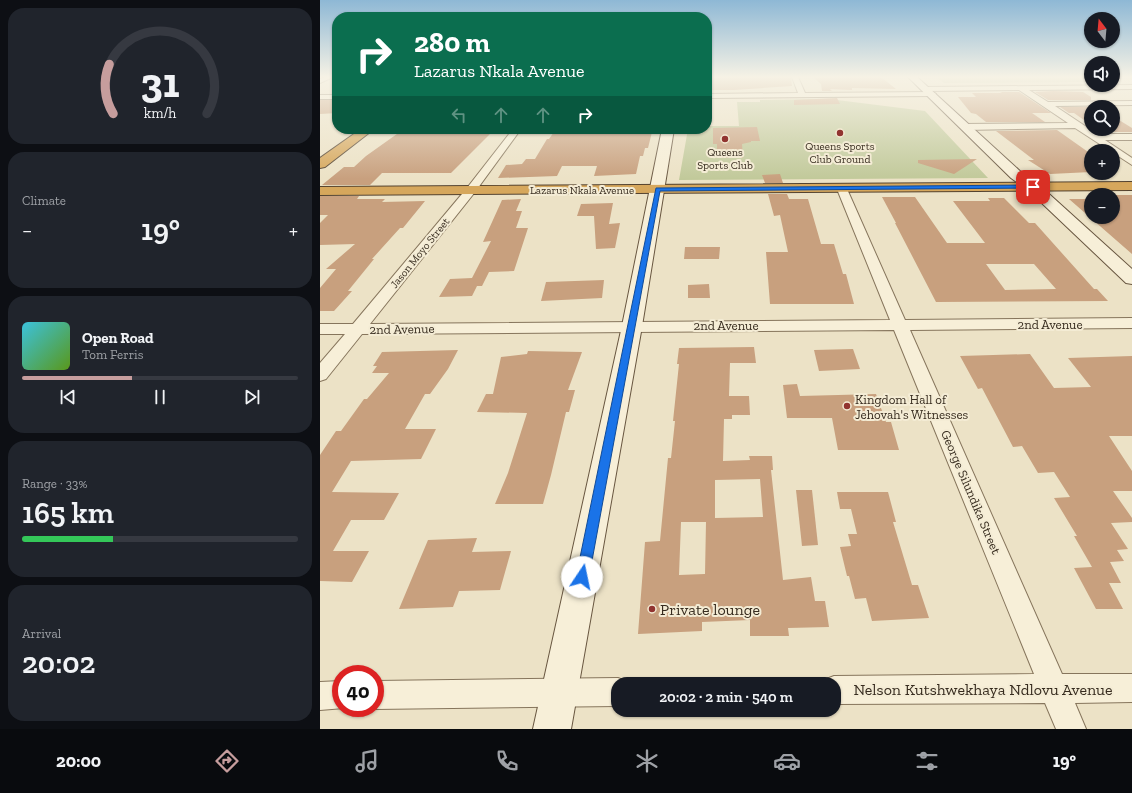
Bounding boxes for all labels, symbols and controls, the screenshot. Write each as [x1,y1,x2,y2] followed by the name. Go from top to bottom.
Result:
[1084,12,1120,48] north arrow
[1084,12,1120,224] map controls
[414,26,490,59] text: 280 m
[348,28,400,80] icon: right
[1084,56,1120,92] button: sound
[141,58,180,108] text: 31
[414,60,585,82] text: Lazarus Nkala Avenue
[1084,100,1120,136] button: search
[448,104,470,126] icon: left
[490,104,512,126] icon: ahead
[532,104,554,126] icon: ahead
[574,104,596,126] icon: right
[144,105,176,122] text: km/h
[835,128,845,138] marker: Queens Sports Club Ground
[720,134,730,144] marker: Queens Sports Club
[805,140,875,166] place label: Queens Sports Club Ground
[1084,144,1120,180] button: +
[697,146,753,172] place label: Queens Sports Club
[1016,170,1050,204] pin
[1022,176,1044,198] icon: arrive
[530,184,634,197] street label: Lazarus Nkala Avenue
[1084,188,1120,224] button: −
[22,193,66,208] text: Climate
[141,212,180,248] text: 19°
[388,214,453,291] street label: Jason Moyo Street
[22,217,32,244] text: −
[289,217,298,244] text: +
[1017,317,1083,332] street label: 2nd Avenue
[693,318,759,333] street label: 2nd Avenue
[369,321,435,337] street label: 2nd Avenue
[82,329,154,347] text: Open Road
[82,347,143,362] text: Tom Ferris
[57,386,79,408] icon: previous
[149,386,171,408] icon: pause
[241,386,263,408] icon: next
[855,392,969,422] place label: Kingdom Hall of Jehovah's Witnesses
[842,401,852,411] marker: Kingdom Hall of Jehovah's Witnesses
[938,428,1004,556] street label: George Silundika Street
[22,476,87,491] text: Range · 33%
[22,495,114,531] text: 165 km
[561,556,603,598] position arrow
[660,600,760,619] place label: Private lounge
[647,604,657,614] marker: Private lounge
[22,626,61,641] text: Arrival
[22,645,95,681] text: 20:02
[332,665,384,717] speed limit sign: 40
[853,680,1113,699] street label: Nelson Kutshwekhaya Ndlovu Avenue
[659,688,793,706] text: 20:02 · 2 min · 540 m
[213,747,241,775] icon: directions
[353,747,381,775] icon: music
[493,747,521,775] icon: phone
[633,747,661,775] icon: climate
[773,747,801,775] icon: car
[913,747,941,775] icon: filters
[56,750,101,772] text: 20:00
[1053,750,1076,772] text: 19°

